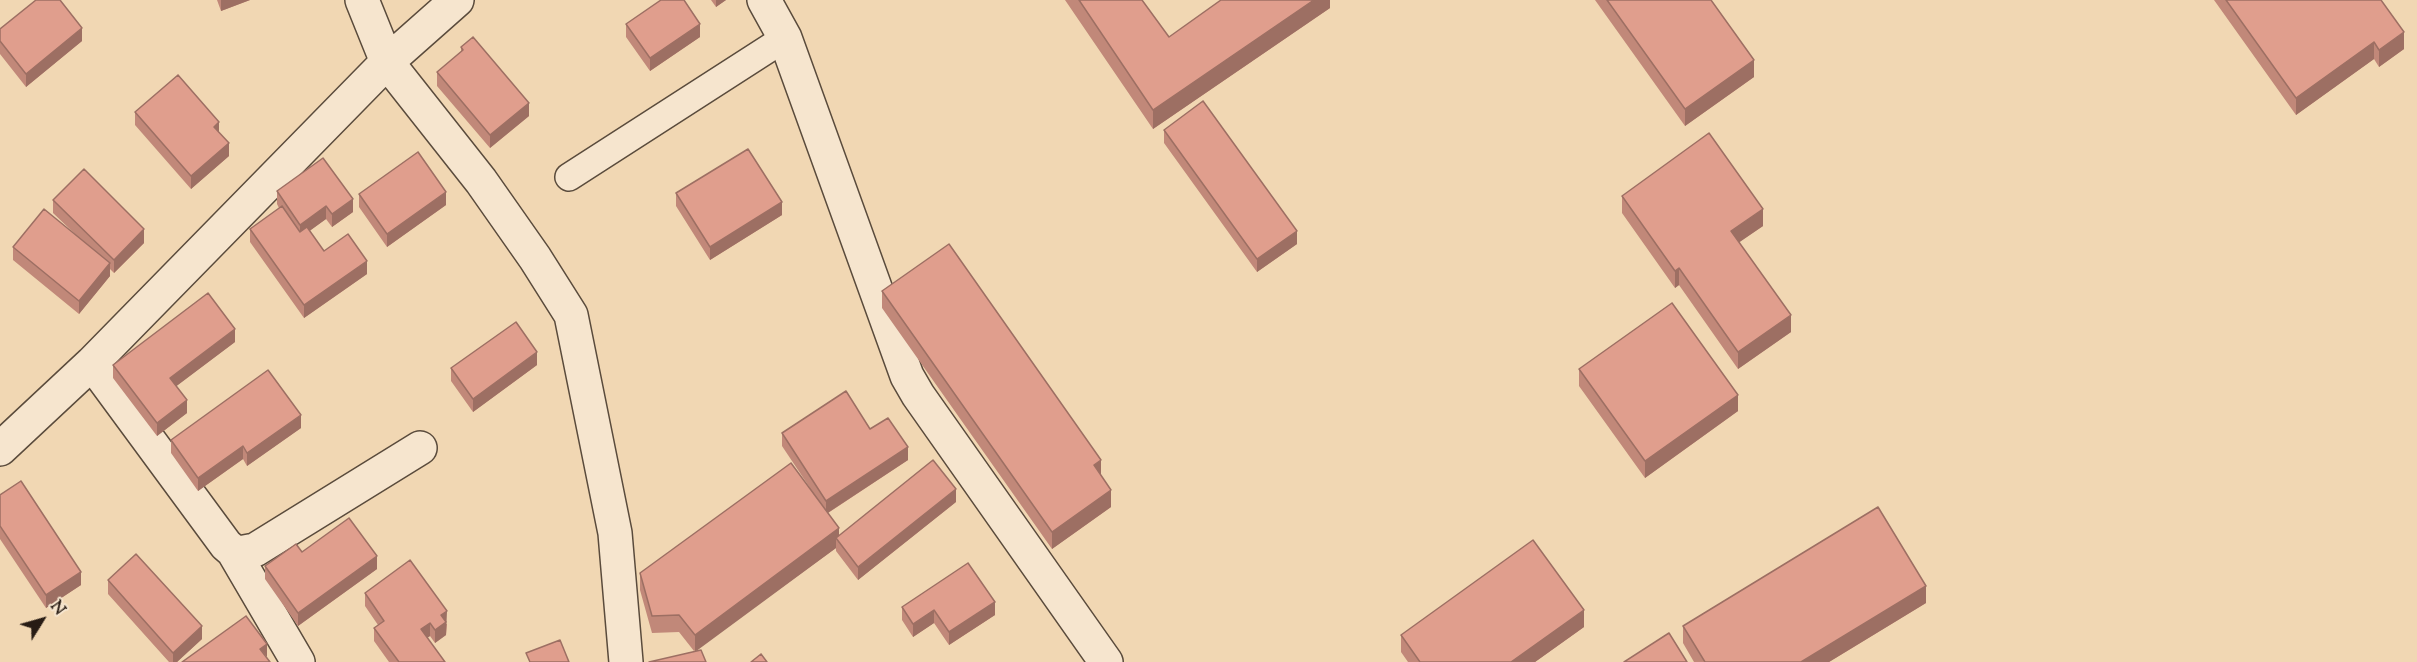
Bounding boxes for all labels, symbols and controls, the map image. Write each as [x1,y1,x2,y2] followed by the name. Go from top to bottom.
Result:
[12,590,72,650] north arrow
[44,597,70,621] text: N

